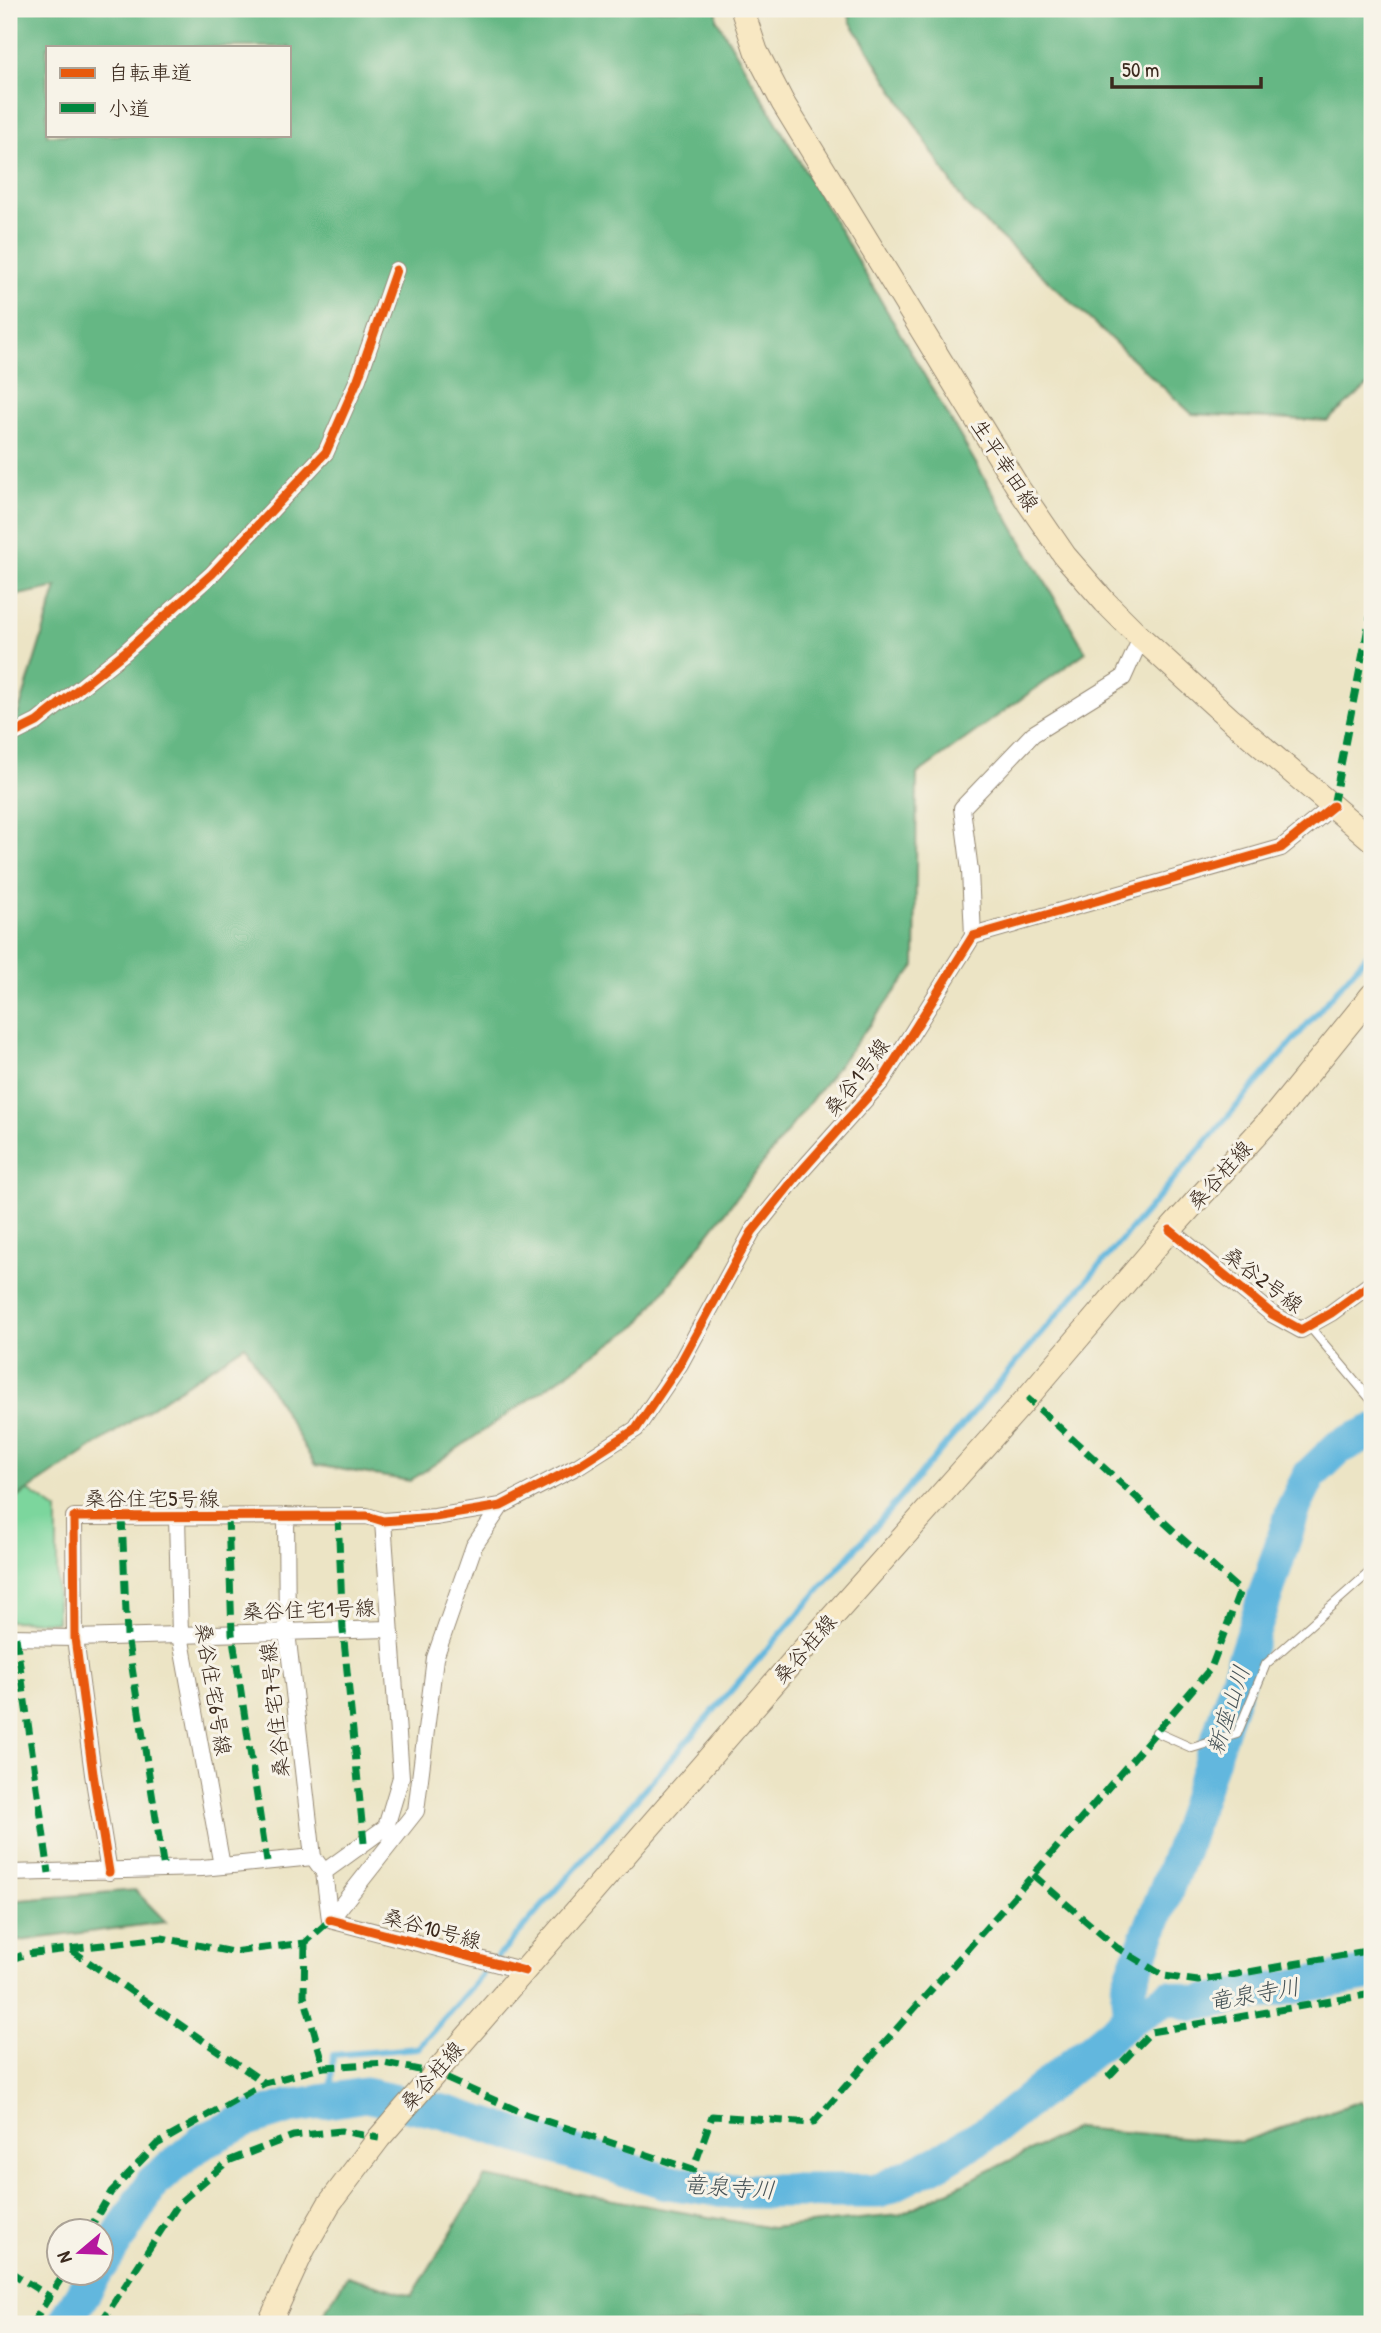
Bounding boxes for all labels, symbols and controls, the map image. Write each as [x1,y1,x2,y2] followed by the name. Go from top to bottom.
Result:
[46,46,290,136] legend
[1112,46,1260,90] scale bar
[1122,55,1159,84] text: 50 m
[108,58,192,87] text: 自転車道
[108,94,150,123] text: 小道
[965,413,1046,517] street label: 生平幸田線
[817,1032,896,1122] street label: 桑谷1号線
[1181,1134,1259,1216] street label: 桑谷柱線
[1217,1240,1309,1319] street label: 桑谷2号線
[85,1484,219,1513] street label: 桑谷住宅5号線
[242,1593,376,1626] street label: 桑谷住宅1号線
[766,1607,843,1690] street label: 桑谷柱線
[189,1620,238,1758] street label: 桑谷住宅6号線
[253,1641,296,1779] street label: 桑谷住宅7号線
[1199,1661,1256,1758] water label: 新座山川
[380,1901,485,1956] street label: 桑谷10号線
[1206,1970,1302,2017] water label: 竜泉寺川
[393,2034,470,2117] street label: 桑谷柱線
[682,2168,776,2205] water label: 竜泉寺川
[46,2218,116,2288] north arrow
[50,2249,78,2267] text: N

